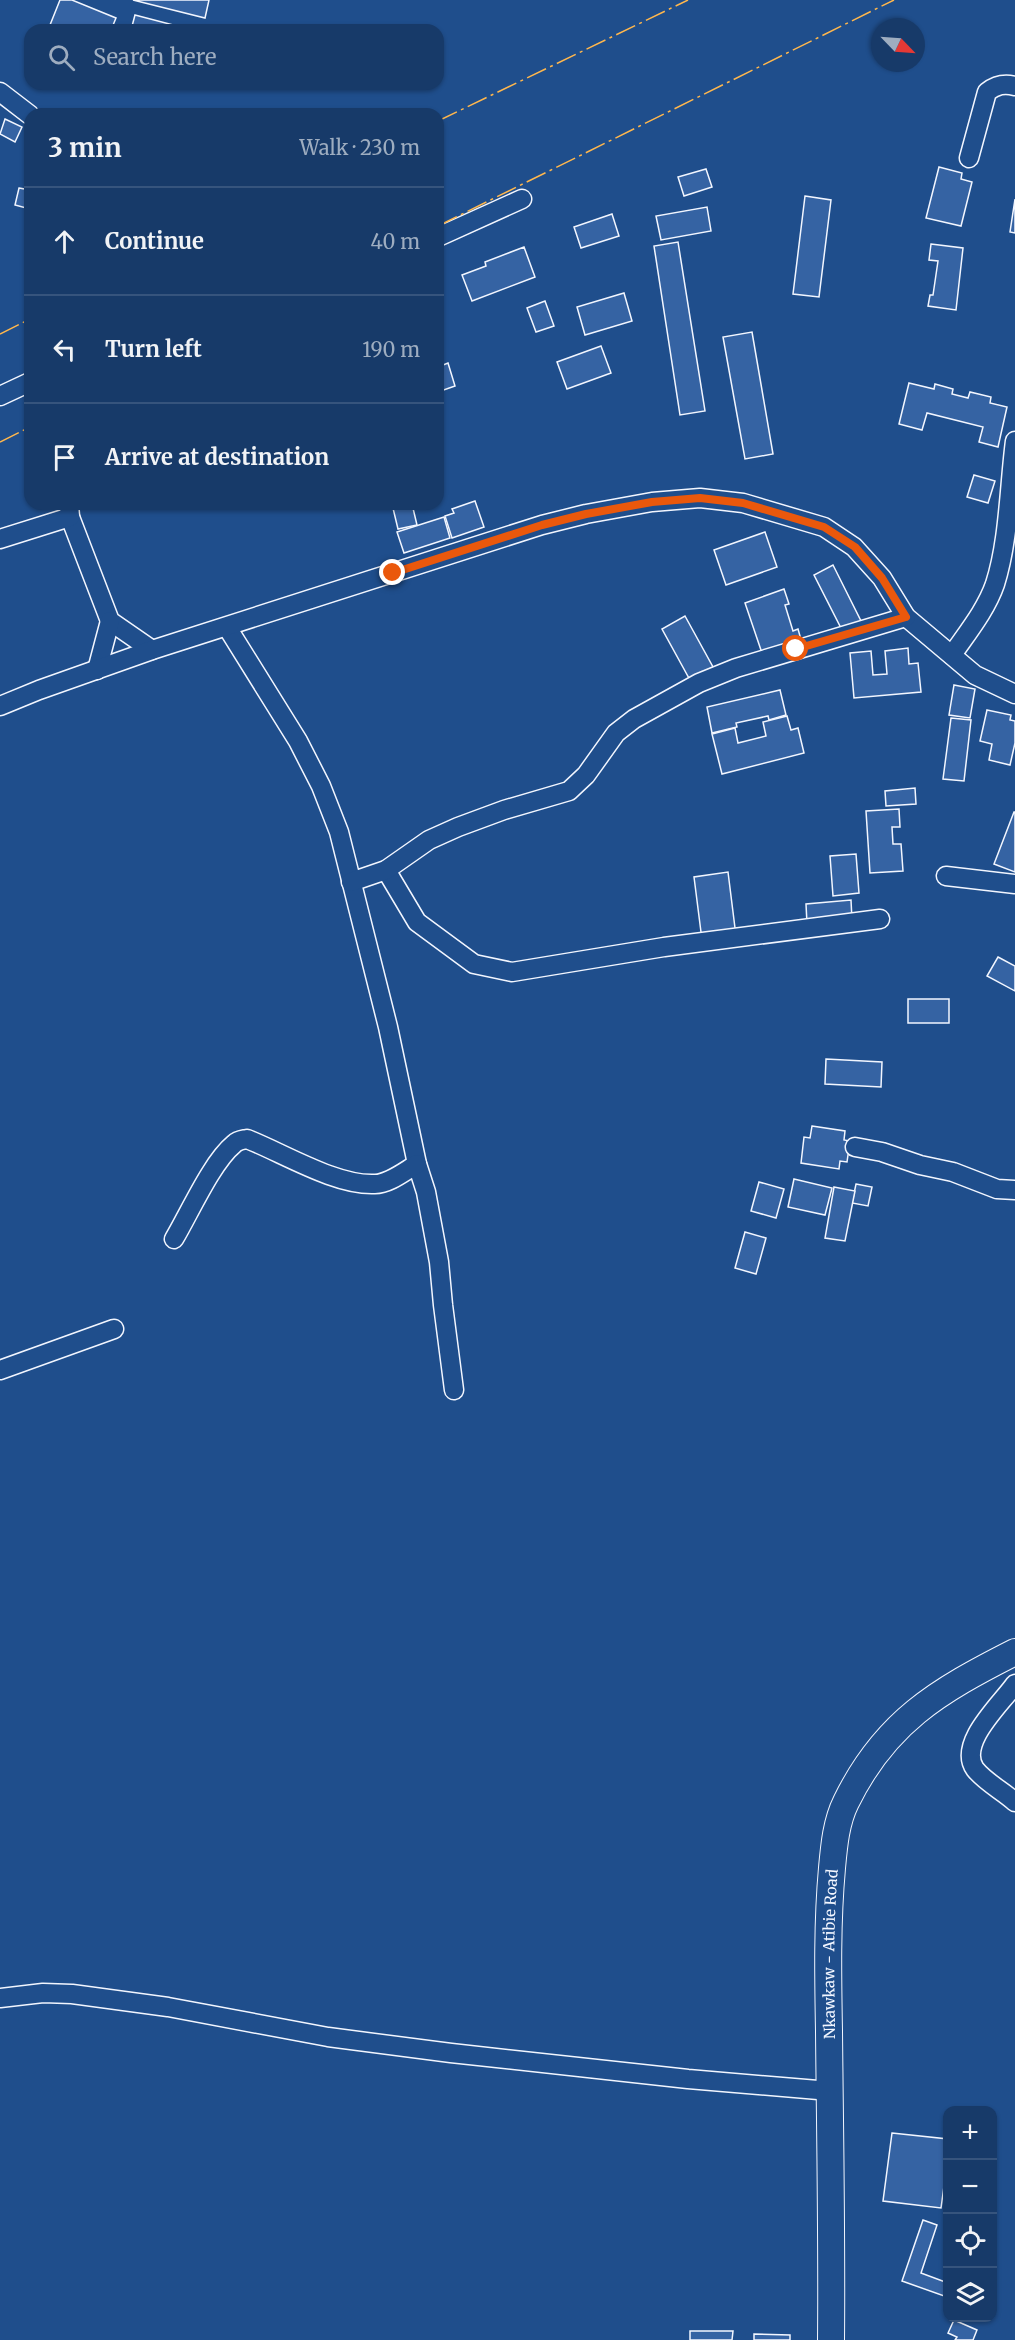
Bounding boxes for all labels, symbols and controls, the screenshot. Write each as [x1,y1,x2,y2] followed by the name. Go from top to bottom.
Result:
[871,18,925,72] north arrow
[24,24,444,90] search box
[45,41,78,74] icon: search
[93,43,216,71] text: Search here
[48,131,122,164] text: 3 min
[300,135,420,160] text: Walk · 230 m
[48,225,81,258] icon: ahead
[105,227,204,255] text: Continue
[370,229,420,254] text: 40 m
[48,333,81,366] icon: left
[105,335,202,363] text: Turn left
[362,337,420,362] text: 190 m
[48,441,81,474] icon: arrive
[105,443,329,471] text: Arrive at destination
[379,559,405,585] route end
[782,635,808,661] route start
[819,1868,841,2039] street label: Nkawkaw - Atibie Road
[943,2106,997,2322] map controls
[943,2106,997,2160] button: +
[943,2160,997,2214] button: −
[943,2214,997,2268] button: locate
[943,2268,997,2322] button: layers

